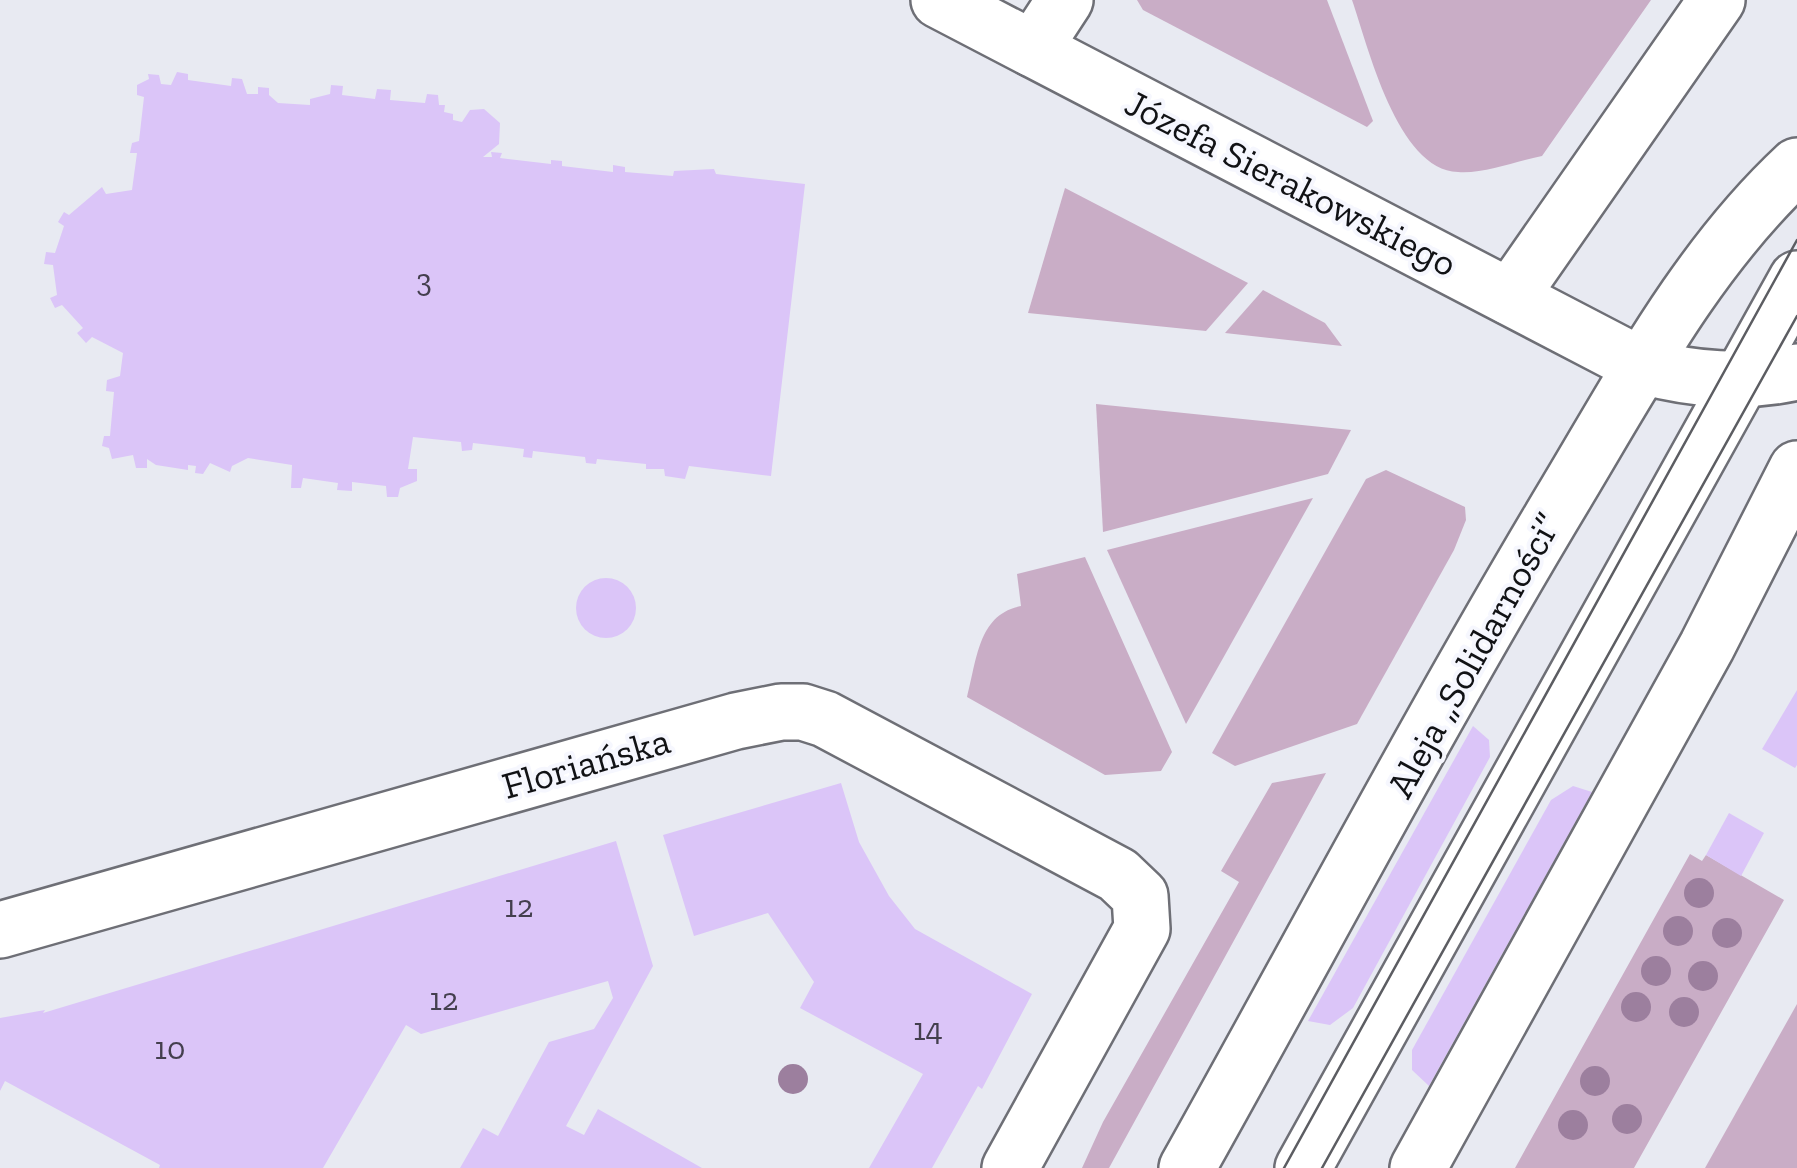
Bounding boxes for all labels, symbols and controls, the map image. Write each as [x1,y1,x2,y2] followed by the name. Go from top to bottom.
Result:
[1118,79,1464,287] street label: Józefa Sierakowskiego
[416,261,432,299] house number: 3
[1377,505,1571,805] street label: Aleja „Solidarności”
[497,717,675,809] street label: Floriańska
[505,887,533,925] house number: 12
[430,980,458,1018] house number: 12
[913,1010,943,1048] house number: 14
[155,1029,185,1067] house number: 10

